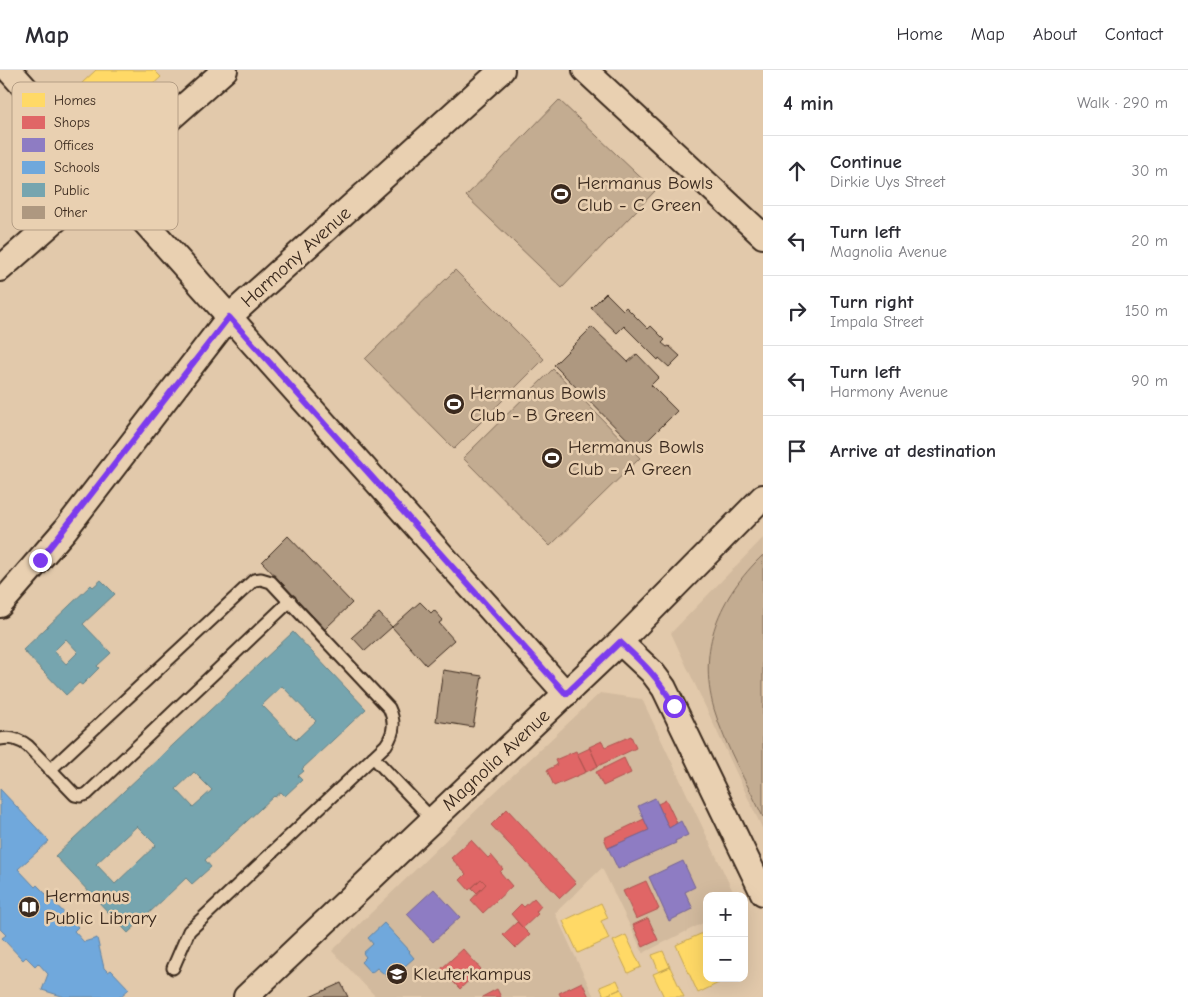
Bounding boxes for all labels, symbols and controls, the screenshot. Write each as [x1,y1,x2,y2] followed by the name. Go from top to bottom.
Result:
[25,21,69,49] text: Map
[896,24,943,45] text: Home
[971,24,1005,45] text: Map
[1033,24,1077,45] text: About
[1105,24,1163,45] text: Contact
[12,82,178,230] legend
[783,91,834,115] text: 4 min
[54,92,96,109] text: Homes
[1077,94,1168,112] text: Walk · 290 m
[54,114,90,131] text: Shops
[54,137,94,154] text: Offices
[830,151,902,173] text: Continue
[783,157,811,185] icon: ahead
[54,159,100,176] text: Schools
[1132,162,1168,180] text: 30 m
[577,172,713,216] place label: Hermanus Bowls Club - C Green
[830,173,945,191] text: Dirkie Uys Street
[54,182,90,199] text: Public
[549,182,573,206] sports icon: Hermanus Bowls Club - C Green
[237,202,355,312] street label: Harmony Avenue
[54,204,88,221] text: Other
[830,221,901,243] text: Turn left
[783,227,811,255] icon: left
[1131,232,1168,250] text: 20 m
[830,243,947,261] text: Magnolia Avenue
[830,291,914,313] text: Turn right
[783,297,811,325] icon: right
[1125,302,1168,320] text: 150 m
[830,313,923,331] text: Impala Street
[830,361,901,383] text: Turn left
[783,367,811,395] icon: left
[1131,372,1168,390] text: 90 m
[470,382,606,426] place label: Hermanus Bowls Club - B Green
[830,383,948,401] text: Harmony Avenue
[442,392,466,416] sports icon: Hermanus Bowls Club - B Green
[568,436,704,480] place label: Hermanus Bowls Club - A Green
[783,437,811,465] icon: arrive
[830,440,996,462] text: Arrive at destination
[540,446,564,470] sports icon: Hermanus Bowls Club - A Green
[29,549,52,572] route end
[663,695,686,718] route start
[438,705,554,815] street label: Magnolia Avenue
[45,885,157,929] place label: Hermanus Public Library
[703,892,748,982] map controls
[703,892,748,937] button: +
[17,895,41,919] library icon: Hermanus Public Library
[703,937,748,982] button: −
[385,962,409,986] school or university icon: Kleuterkampus
[413,963,531,985] place label: Kleuterkampus

